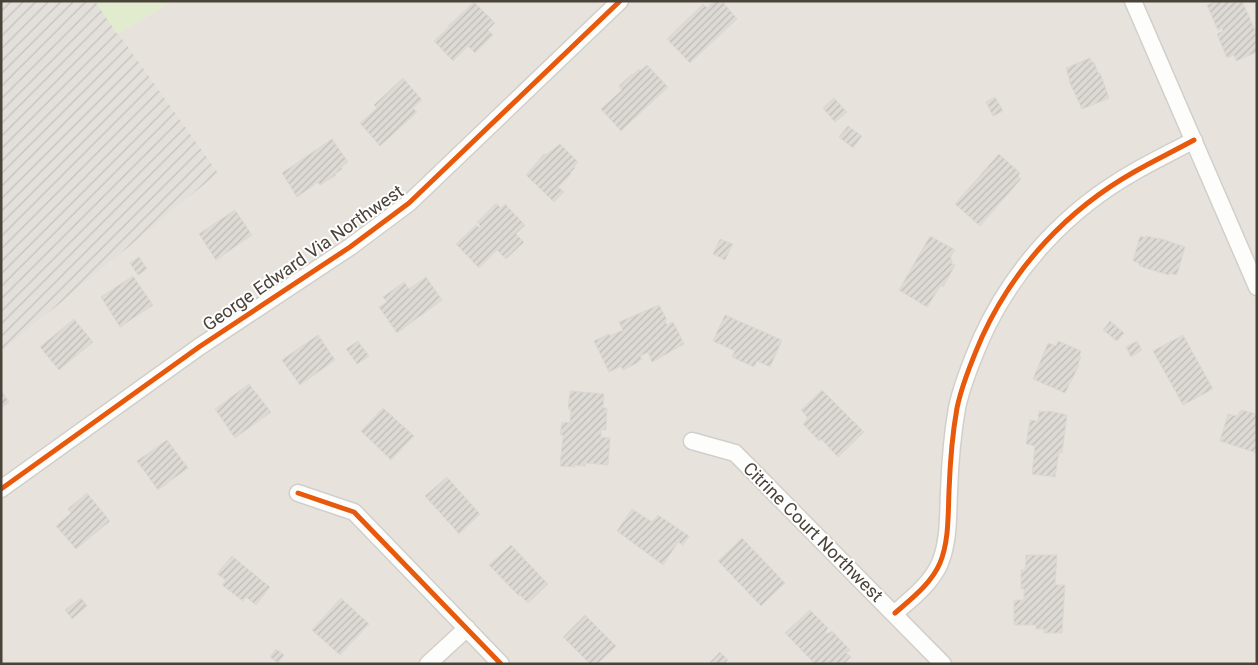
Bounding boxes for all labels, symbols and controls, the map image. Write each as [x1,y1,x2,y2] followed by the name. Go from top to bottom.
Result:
[198,180,407,335] street label: George Edward Via Northwest
[739,457,888,606] street label: Citrine Court Northwest

